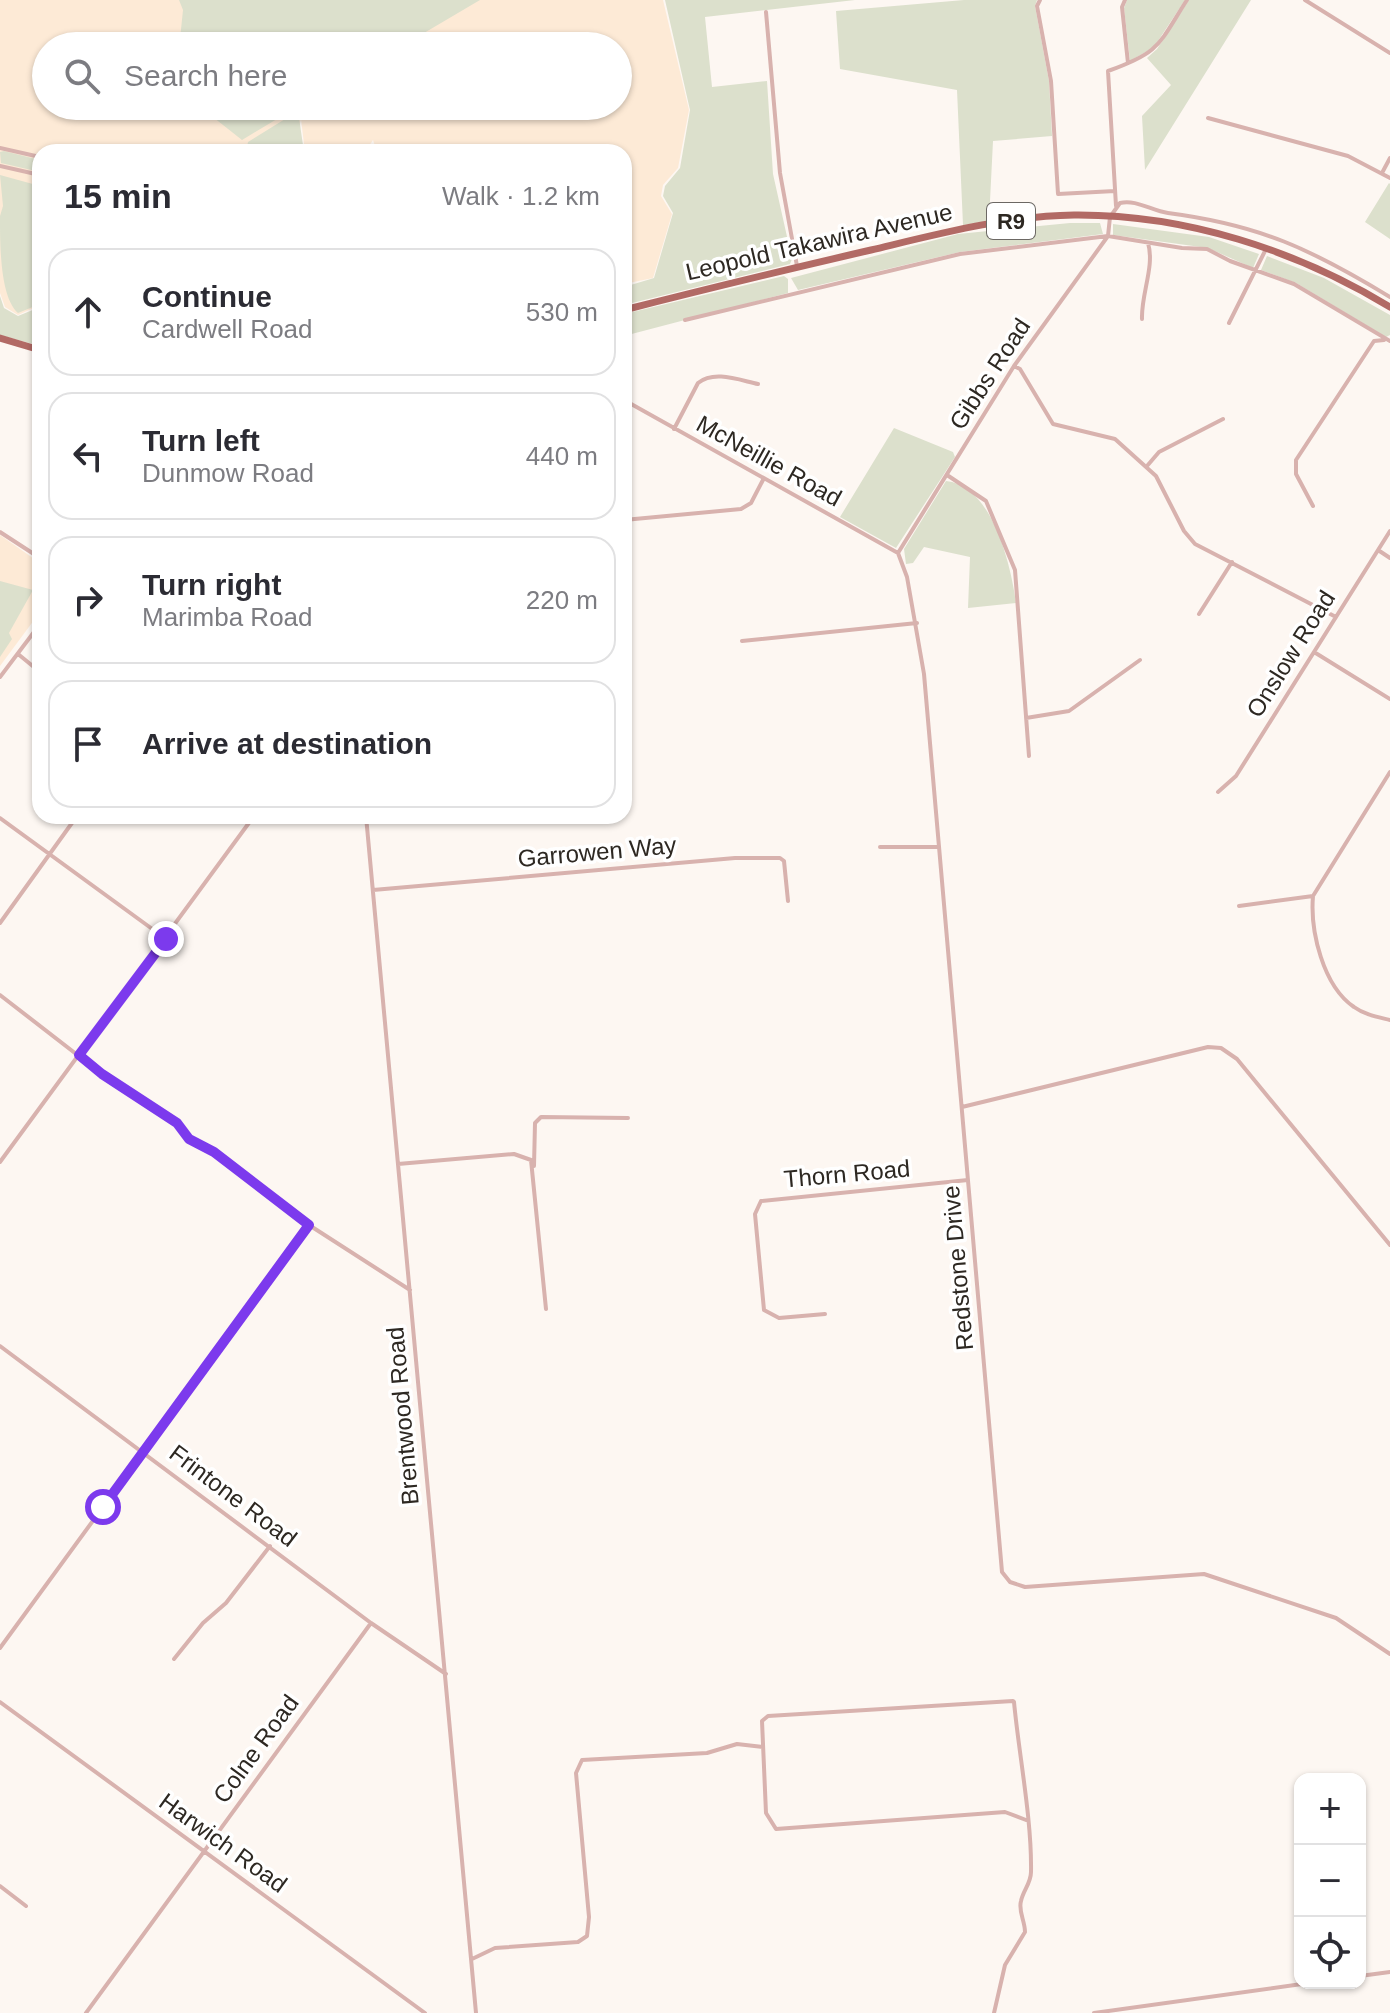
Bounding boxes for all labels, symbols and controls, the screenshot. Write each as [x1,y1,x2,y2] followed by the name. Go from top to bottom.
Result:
[32,32,632,120] search box
[60,54,104,98] icon: search
[124,59,287,92] text: Search here
[64,177,172,215] text: 15 min
[442,181,600,211] text: Walk · 1.2 km
[683,198,955,285] street label: Leopold Takawira Avenue
[987,203,1035,239] road number: R9
[142,280,272,313] text: Continue
[66,290,110,334] icon: ahead
[526,297,598,327] text: 530 m
[944,313,1035,434] street label: Gibbs Road
[142,314,313,344] text: Cardwell Road
[692,410,846,511] street label: McNeillie Road
[142,424,260,457] text: Turn left
[66,434,110,478] icon: left
[526,441,598,471] text: 440 m
[142,458,314,488] text: Dunmow Road
[142,568,281,601] text: Turn right
[66,578,110,622] icon: right
[526,585,598,615] text: 220 m
[1241,585,1340,722] street label: Onslow Road
[142,602,313,632] text: Marimba Road
[66,722,110,766] icon: arrive
[142,727,432,760] text: Arrive at destination
[517,831,677,872] street label: Garrowen Way
[148,921,184,957] route end
[783,1155,911,1192] street label: Thorn Road
[937,1184,978,1352] street label: Redstone Drive
[381,1326,424,1506] street label: Brentwood Road
[164,1439,302,1552] street label: Frintone Road
[85,1489,121,1525] route start
[207,1689,304,1808] street label: Colne Road
[1294,1773,1366,1989] map controls
[1294,1773,1366,1845] button: +
[154,1787,292,1898] street label: Harwich Road
[1294,1845,1366,1917] button: −
[1294,1917,1366,1989] button: locate

